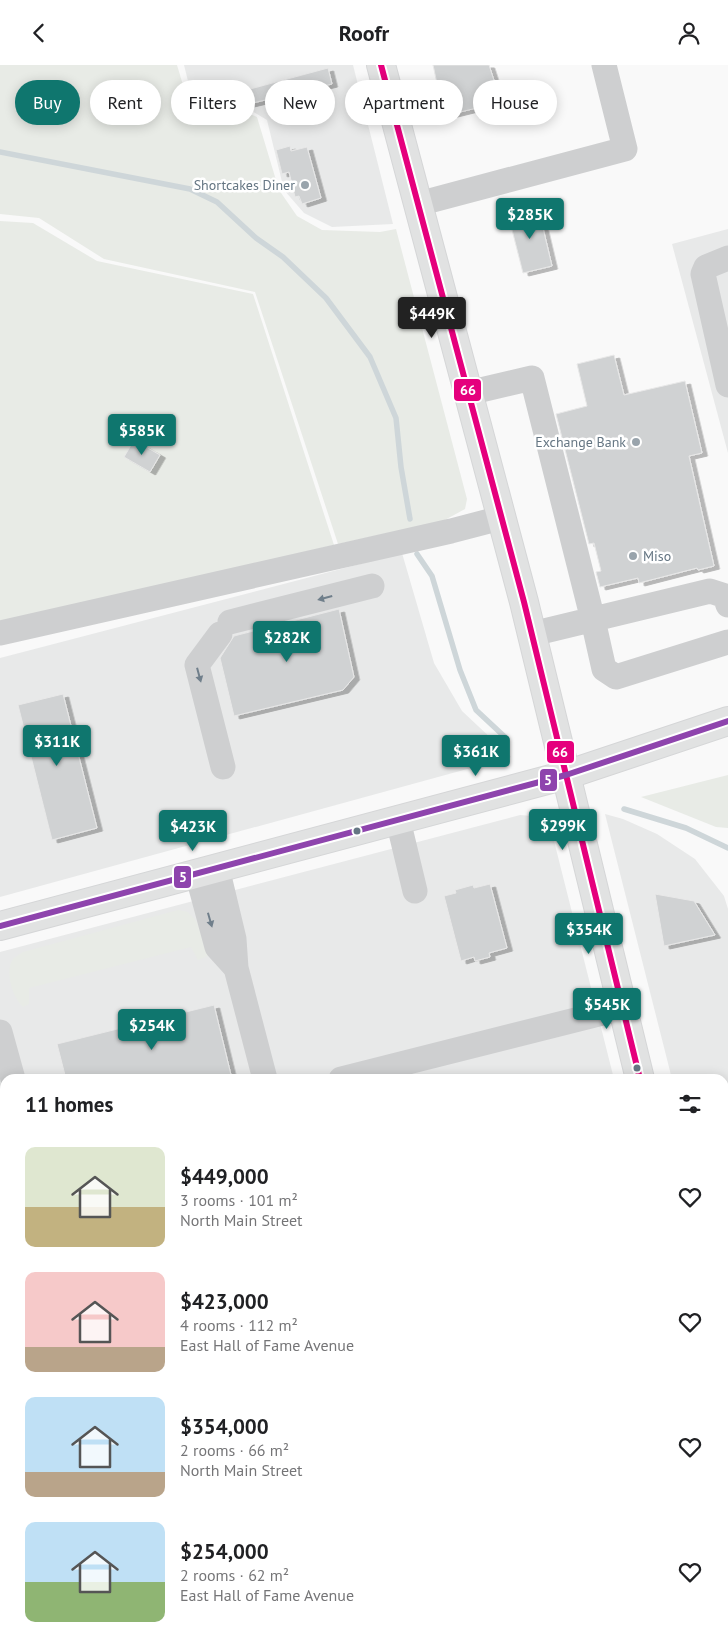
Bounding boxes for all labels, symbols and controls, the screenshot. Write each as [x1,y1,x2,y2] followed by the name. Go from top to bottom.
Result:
[25,19,53,47] icon: back
[339,19,389,47] text: Roofr
[675,19,703,47] icon: person
[15,80,80,125] chip: Buy
[90,80,161,125] chip: Rent
[171,80,255,125] chip: Filters
[265,80,335,125] chip: New
[345,80,463,125] chip: Apartment
[473,80,557,125] chip: House
[194,176,295,194] place label: Shortcakes Diner
[299,179,311,191] marker: Shortcakes Diner
[495,197,565,240] pin: $285K
[507,204,553,224] text: $285K
[397,297,467,339] pin: $449K
[409,303,455,323] text: $449K
[453,378,482,402] line badge: 66
[460,381,476,399] text: 66
[107,413,177,456] pin: $585K
[119,420,165,440] text: $585K
[535,433,626,451] place label: Exchange Bank
[630,436,642,448] marker: Exchange Bank
[643,547,671,565] place label: Miso
[627,550,639,562] marker: Miso
[317,594,332,602] one-way arrow
[252,621,322,663] pin: $282K
[264,627,310,647] text: $282K
[195,667,203,683] one-way arrow
[22,725,92,767] pin: $311K
[34,731,80,751] text: $311K
[441,735,511,777] pin: $361K
[546,740,575,764] line badge: 66
[453,741,499,761] text: $361K
[552,743,568,761] text: 66
[539,768,558,792] line badge: 5
[544,771,552,789] text: 5
[158,809,228,852] pin: $423K
[528,809,598,851] pin: $299K
[540,815,586,835] text: $299K
[170,816,216,836] text: $423K
[352,826,362,836] unlabelled marker
[173,865,192,889] line badge: 5
[179,868,187,886] text: 5
[206,913,214,928] one-way arrow
[554,913,624,955] pin: $354K
[566,919,612,939] text: $354K
[572,987,642,1030] pin: $545K
[584,994,630,1014] text: $545K
[117,1009,187,1051] pin: $254K
[129,1015,175,1035] text: $254K
[632,1063,642,1073] unlabelled marker
[676,1090,704,1118] icon: filters
[25,1091,113,1118] text: 11 homes
[180,1163,269,1190] text: $449,000
[65,1167,125,1227] icon: home
[676,1183,704,1211] icon: heart
[180,1190,298,1210] text: 3 rooms · 101 m²
[180,1210,302,1230] text: North Main Street
[180,1288,269,1315] text: $423,000
[65,1292,125,1352] icon: home
[676,1308,704,1336] icon: heart
[180,1315,298,1335] text: 4 rooms · 112 m²
[180,1335,354,1355] text: East Hall of Fame Avenue
[180,1413,269,1440] text: $354,000
[65,1417,125,1477] icon: home
[676,1433,704,1461] icon: heart
[180,1440,289,1460] text: 2 rooms · 66 m²
[180,1460,302,1480] text: North Main Street
[180,1538,269,1565] text: $254,000
[65,1542,125,1602] icon: home
[676,1558,704,1586] icon: heart
[180,1565,289,1585] text: 2 rooms · 62 m²
[180,1585,354,1605] text: East Hall of Fame Avenue

